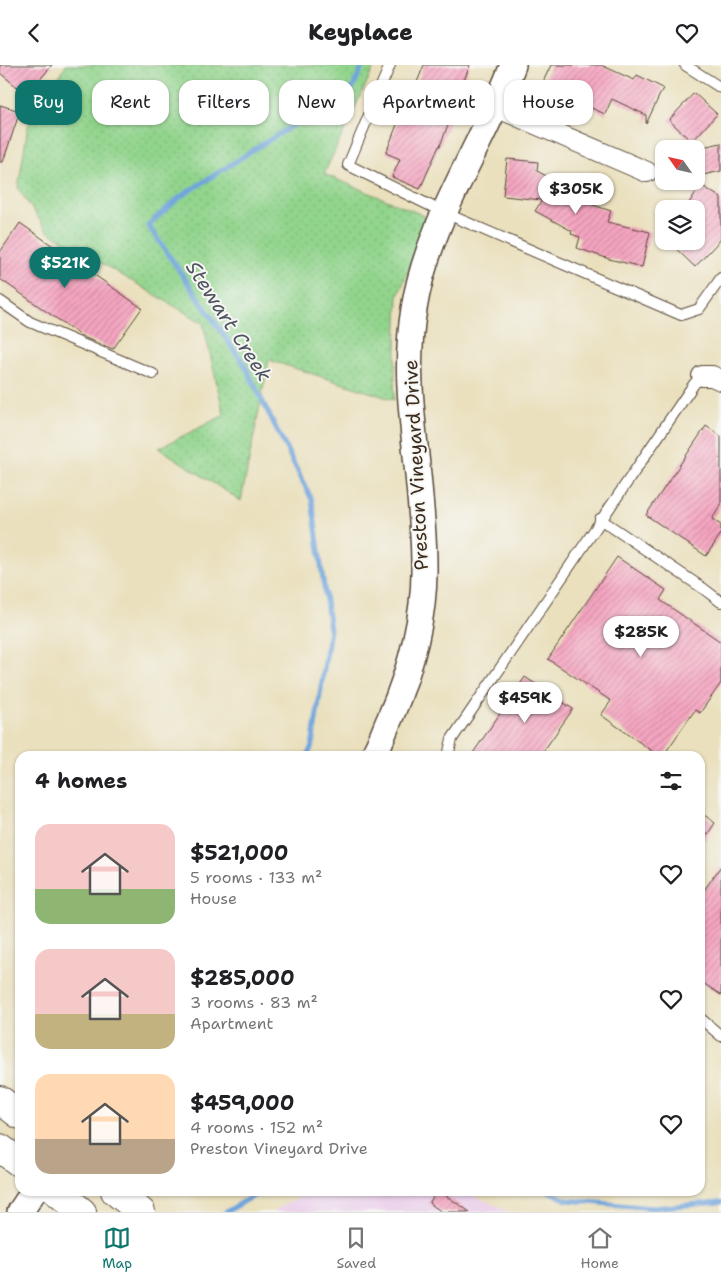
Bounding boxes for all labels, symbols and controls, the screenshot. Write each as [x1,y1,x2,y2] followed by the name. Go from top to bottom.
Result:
[308,18,413,47] text: Keyplace
[20,19,48,47] icon: back
[673,19,701,47] icon: heart
[15,80,82,125] chip: Buy
[92,80,169,125] chip: Rent
[179,80,269,125] chip: Filters
[279,80,354,125] chip: New
[364,80,494,125] chip: Apartment
[504,80,593,125] chip: House
[655,140,705,190] north arrow
[655,140,705,250] map controls
[541,173,611,215] pin: $305K
[549,178,603,199] text: $305K
[655,200,705,250] button: layers
[30,247,100,289] pin: $521K
[40,252,90,273] text: $521K
[180,256,278,387] water label: Stewart Creek
[398,359,434,571] street label: Preston Vineyard Drive
[606,615,676,658] pin: $285K
[614,621,668,642] text: $285K
[490,681,560,724] pin: $459K
[498,687,552,708] text: $459K
[35,767,127,795] text: 4 homes
[657,767,685,795] icon: filters
[190,839,289,867] text: $521,000
[75,844,135,904] icon: home
[657,860,685,888] icon: heart
[190,867,322,888] text: 5 rooms · 133 m²
[190,888,237,909] text: House
[190,964,295,992] text: $285,000
[75,969,135,1029] icon: home
[657,985,685,1013] icon: heart
[190,992,318,1013] text: 3 rooms · 83 m²
[190,1013,273,1034] text: Apartment
[190,1089,294,1117] text: $459,000
[75,1094,135,1154] icon: home
[657,1110,685,1138] icon: heart
[190,1117,323,1138] text: 4 rooms · 152 m²
[190,1138,368,1159] text: Preston Vineyard Drive
[102,1224,132,1272] tab: Map
[336,1224,376,1272] tab: Saved
[580,1224,619,1272] tab: Home

